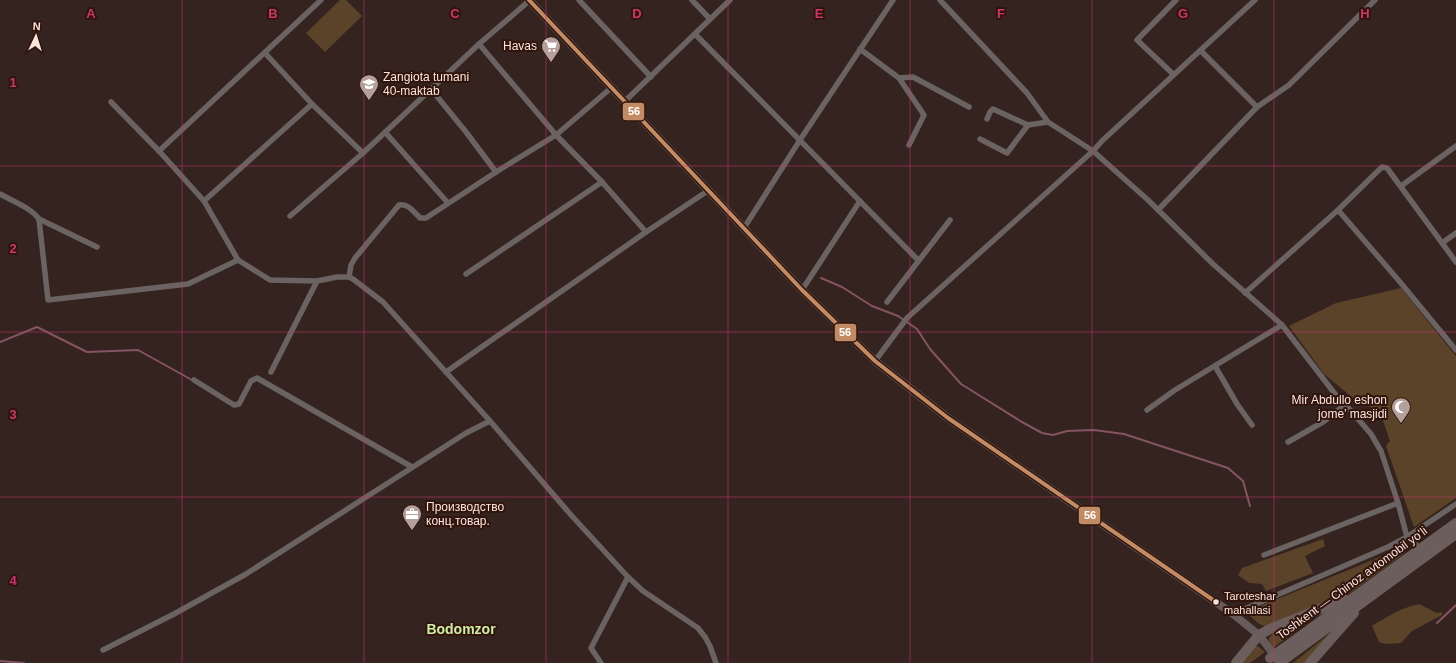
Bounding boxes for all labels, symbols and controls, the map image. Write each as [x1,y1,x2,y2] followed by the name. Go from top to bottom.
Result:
[86,6,96,21] text: A
[268,6,278,21] text: B
[450,6,460,21] text: C
[632,6,642,21] text: D
[815,6,824,21] text: E
[997,6,1005,21] text: F
[1178,6,1188,21] text: G
[1360,6,1370,21] text: H
[16,16,56,56] north arrow
[32,20,41,32] text: N
[540,35,562,63] supermarket icon: Havas
[503,39,537,53] place label: Havas
[383,70,469,98] place label: Zangiota tumani 40-maktab
[358,73,380,101] school or university icon: Zangiota tumani 40-maktab
[9,75,17,90] text: 1
[622,102,645,121] line badge: 56
[628,105,640,117] text: 56
[9,241,17,256] text: 2
[834,323,857,342] line badge: 56
[839,326,851,338] text: 56
[1292,393,1387,421] place label: Mir Abdullo eshon jome’ masjidi
[1390,396,1412,424] mosque icon: Mir Abdullo eshon jome’ masjidi
[9,407,17,422] text: 3
[426,500,505,528] place label: Производство конц.товар.
[401,503,423,531] office icon: Производство конц.товар.
[1078,506,1101,525] line badge: 56
[1084,509,1096,521] text: 56
[1274,524,1430,642] street label: Toshkent — Chinoz avtomobil yoʻli
[9,573,17,588] text: 4
[1224,590,1276,616] place label: Taroteshar mahallasi
[1211,597,1221,607] marker: Taroteshar mahallasi
[426,621,496,637] district label: Bodomzor

